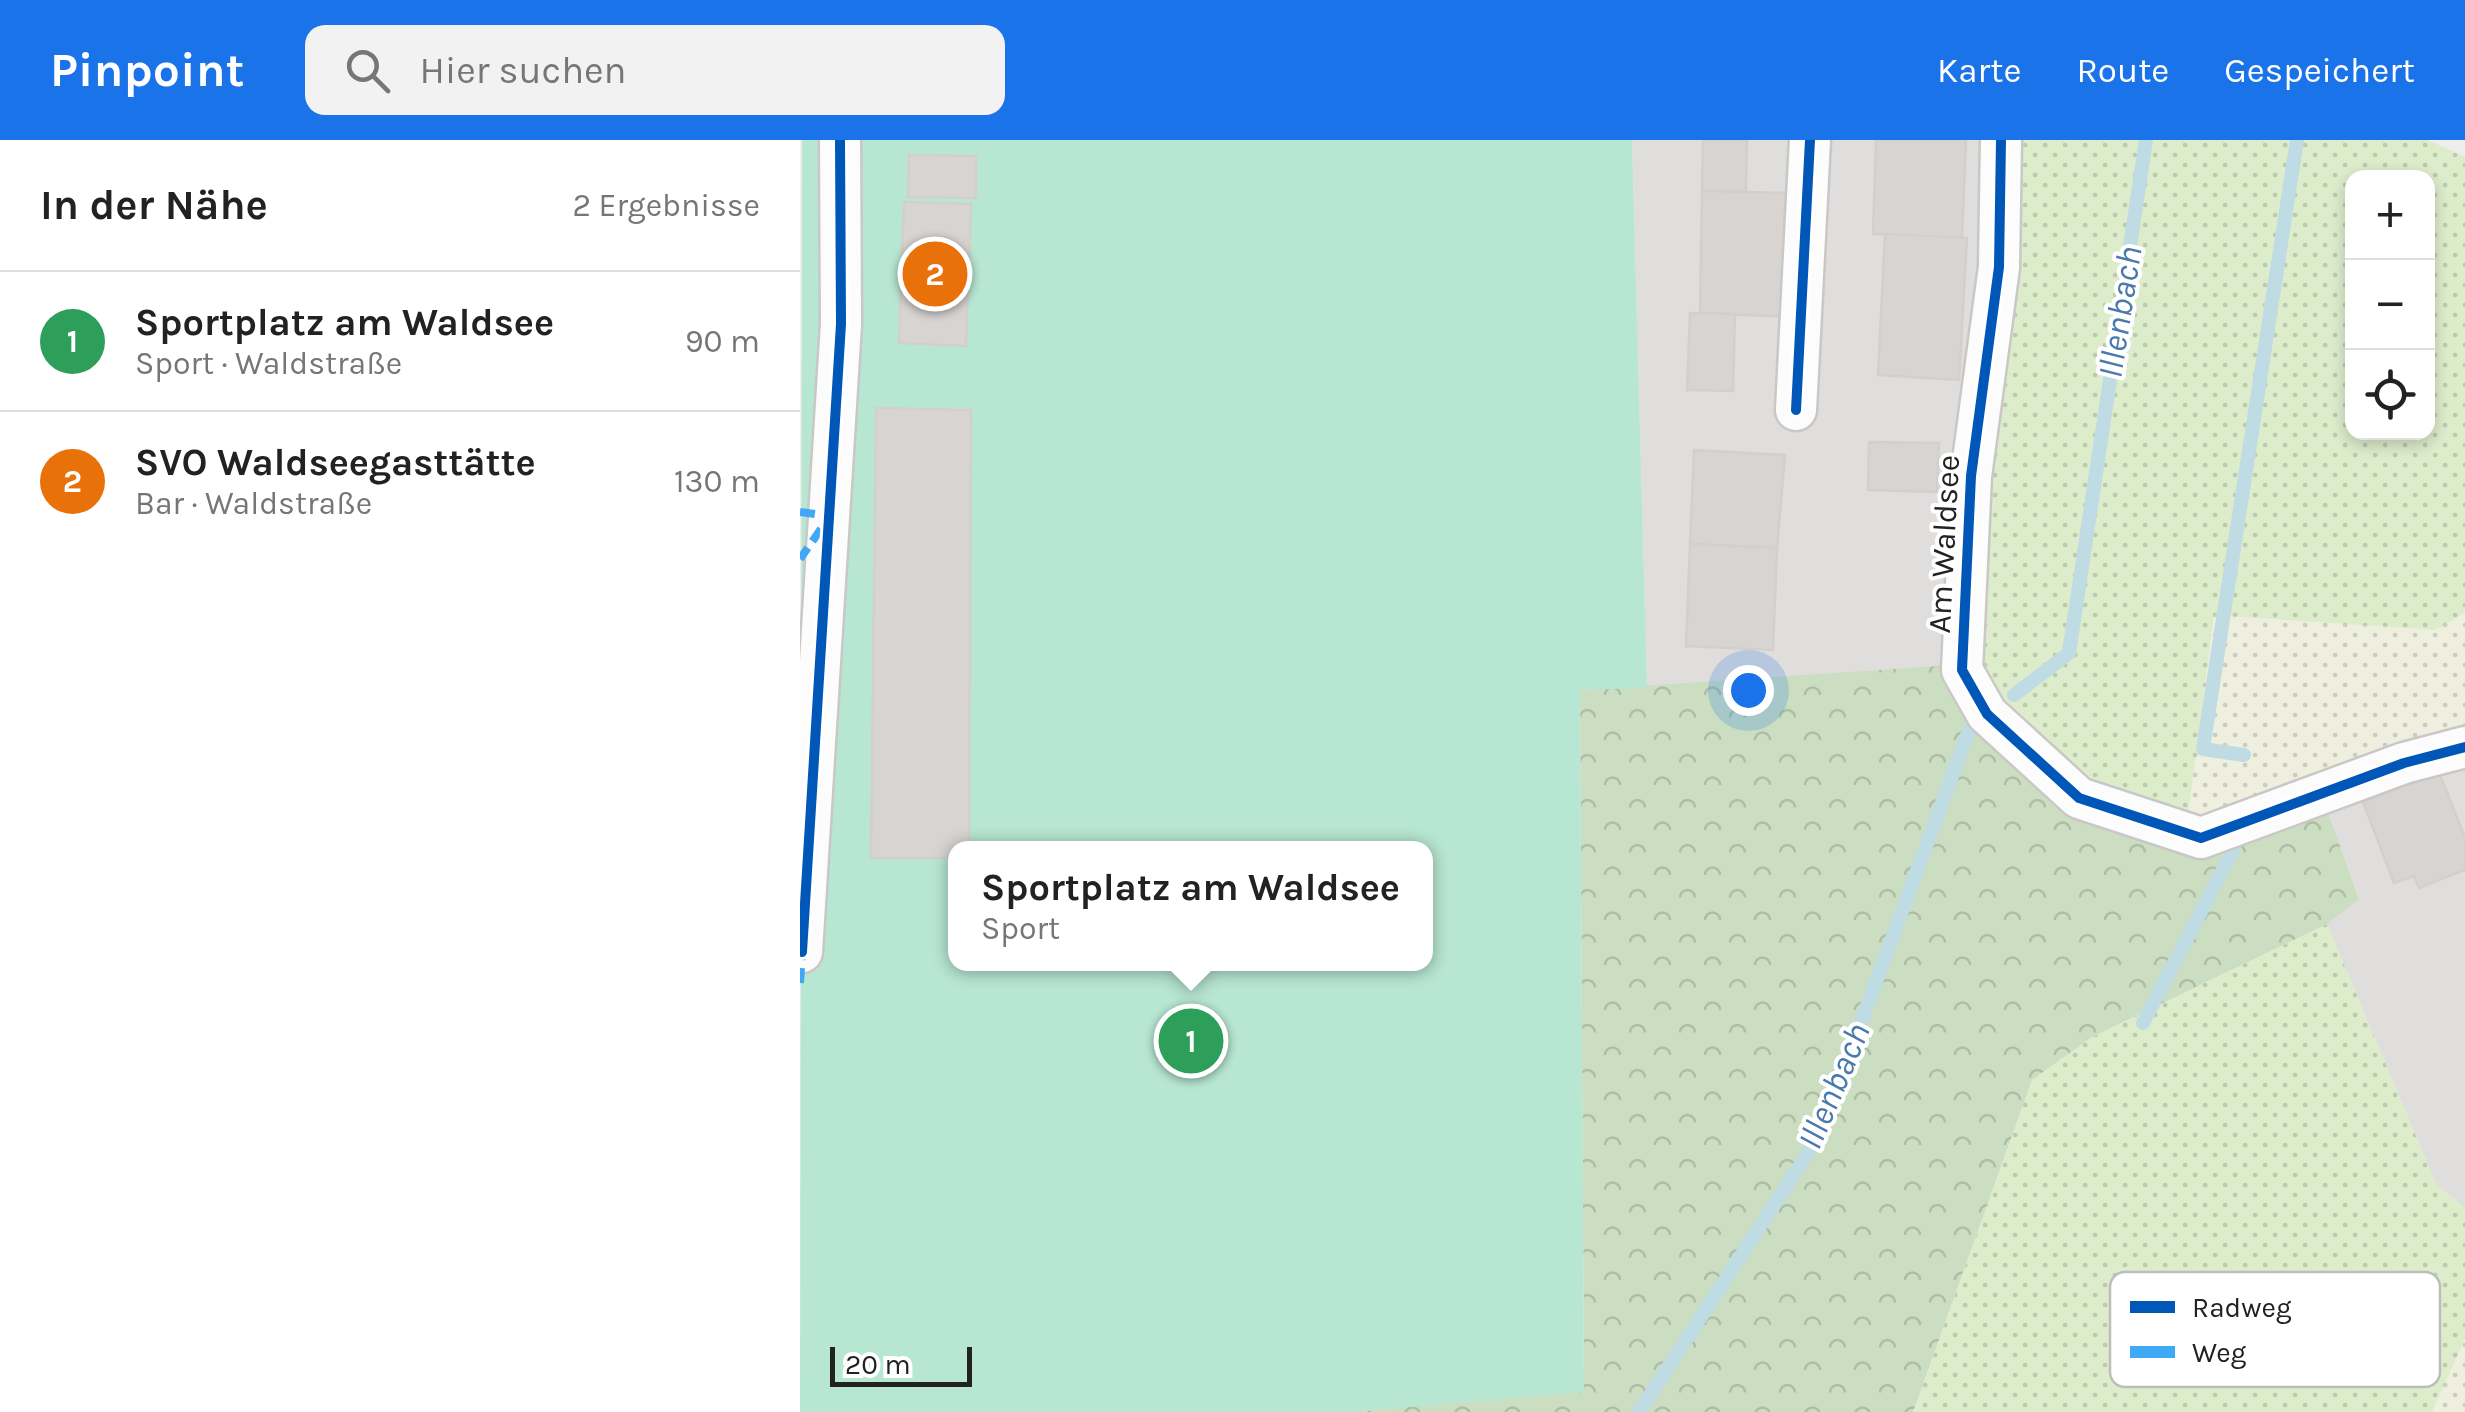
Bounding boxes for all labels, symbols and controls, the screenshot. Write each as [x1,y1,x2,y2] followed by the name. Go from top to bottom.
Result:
[305,25,1005,115] search box
[50,42,245,98] text: Pinpoint
[340,43,395,98] icon: search
[420,48,627,93] text: Hier suchen
[1937,50,2021,91] text: Karte
[2076,50,2169,91] text: Route
[2224,50,2415,91] text: Gespeichert
[2345,170,2435,440] map controls
[2345,170,2435,260] button: +
[40,180,268,230] text: In der Nähe
[572,187,760,224] text: 2 Ergebnisse
[902,236,968,312] pin: 2
[2089,243,2151,381] water label: Illenbach
[2345,260,2435,350] button: −
[135,300,554,345] text: Sportplatz am Waldsee
[67,323,78,360] text: 1
[685,323,760,360] text: 90 m
[135,345,402,382] text: Sport · Waldstraße
[2345,350,2435,440] button: locate
[135,440,536,485] text: SVO Waldseegasttätte
[1921,454,1967,634] street label: Am Waldsee
[63,463,82,500] text: 2
[674,463,760,500] text: 130 m
[135,485,372,522] text: Bar · Waldstraße
[1723,665,1774,716] your location
[948,841,1433,971] popup
[981,865,1400,910] text: Sportplatz am Waldsee
[981,910,1060,947] text: Sport
[1158,1004,1224,1078] pin: 1
[1789,1017,1879,1155] water label: Illenbach
[2110,1272,2440,1387] legend
[2192,1291,2292,1324] text: Radweg
[2192,1336,2247,1369] text: Weg
[830,1342,972,1386] scale bar
[845,1348,911,1381] text: 20 m

